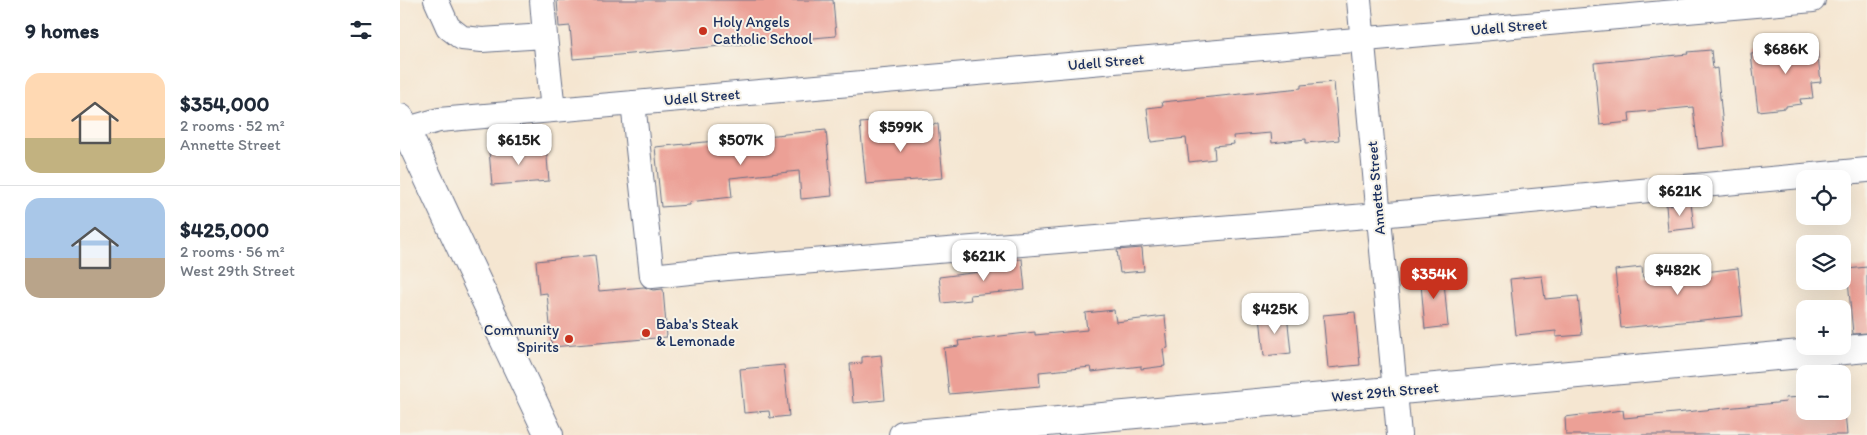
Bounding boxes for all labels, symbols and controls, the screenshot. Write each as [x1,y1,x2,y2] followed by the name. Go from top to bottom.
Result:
[713,13,813,48] place label: Holy Angels Catholic School
[1470,15,1548,39] street label: Udell Street
[347,16,375,44] icon: filters
[25,18,99,43] text: 9 homes
[697,25,709,37] marker: Holy Angels Catholic School
[1751,32,1821,75] pin: $686K
[1764,39,1808,58] text: $686K
[1067,50,1145,74] street label: Udell Street
[663,85,741,109] street label: Udell Street
[180,91,270,116] text: $354,000
[65,93,125,153] icon: home
[866,110,936,153] pin: $599K
[180,116,285,135] text: 2 rooms · 52 m²
[879,117,923,136] text: $599K
[484,124,554,166] pin: $615K
[706,124,776,166] pin: $507K
[498,130,540,149] text: $615K
[719,130,763,149] text: $507K
[180,135,281,154] text: Annette Street
[1363,140,1389,236] street label: Annette Street
[1796,170,1851,420] map controls
[1796,170,1851,225] button: locate
[1645,174,1715,217] pin: $621K
[1659,181,1701,200] text: $621K
[180,217,269,242] text: $425,000
[65,218,125,278] icon: home
[1796,235,1851,290] button: layers
[949,240,1019,282] pin: $621K
[180,242,285,261] text: 2 rooms · 56 m²
[963,246,1005,265] text: $621K
[1643,254,1713,296] pin: $482K
[1399,258,1469,300] pin: $354K
[1655,260,1701,279] text: $482K
[180,261,295,280] text: West 29th Street
[1411,264,1457,283] text: $354K
[1240,292,1310,335] pin: $425K
[1253,299,1297,318] text: $425K
[1796,300,1851,355] button: +
[656,315,739,350] place label: Baba's Steak & Lemonade
[484,321,559,356] place label: Community Spirits
[640,327,652,339] marker: Baba's Steak & Lemonade
[563,333,575,345] marker: Community Spirits
[1796,365,1851,420] button: −
[1330,378,1440,406] street label: West 29th Street

